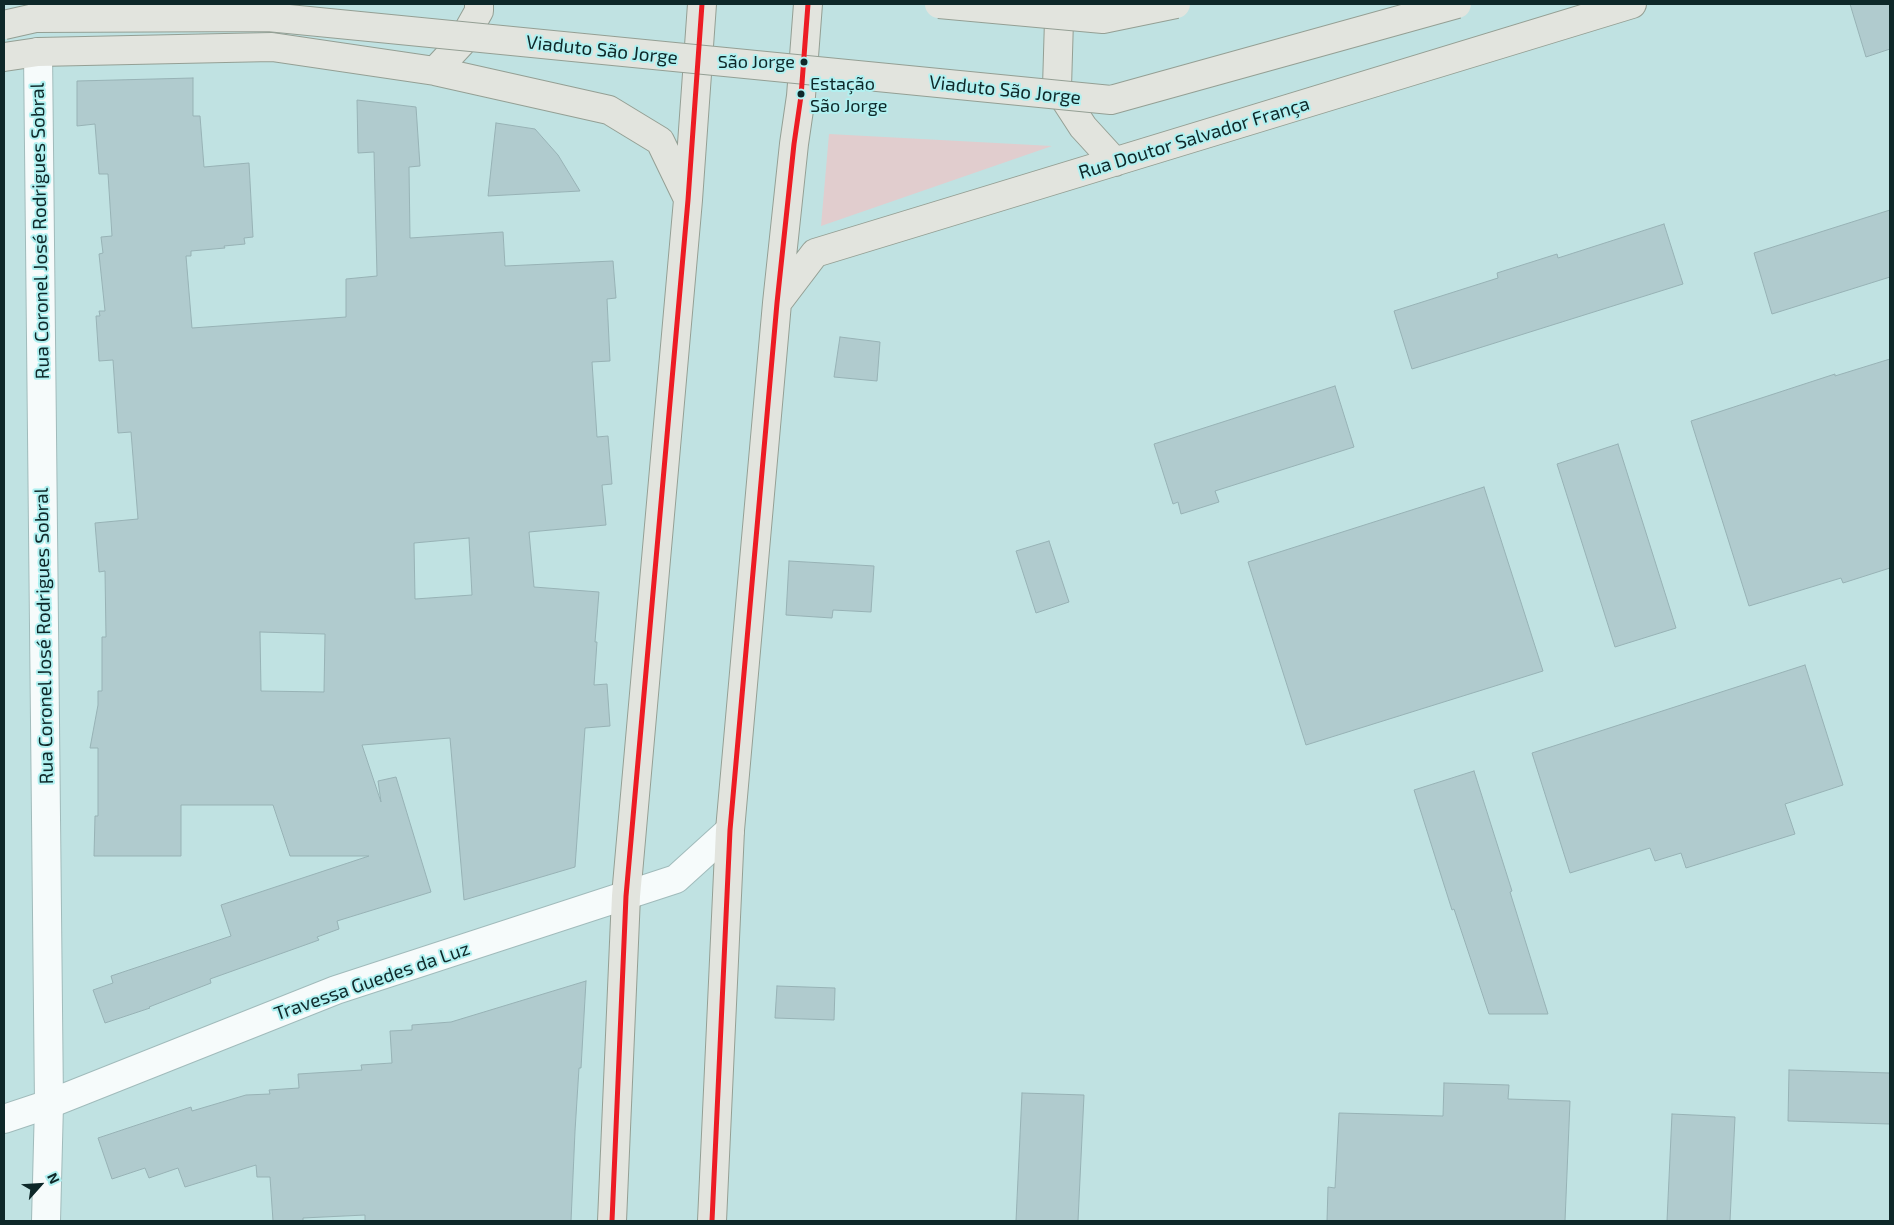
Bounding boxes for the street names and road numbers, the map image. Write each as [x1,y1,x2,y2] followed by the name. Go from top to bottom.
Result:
[525,31,679,69] street label: Viaduto São Jorge
[928,71,1082,109] street label: Viaduto São Jorge
[26,83,54,379] street label: Rua Coronel José Rodrigues Sobral
[1076,92,1312,184] street label: Rua Doutor Salvador França
[30,488,58,784] street label: Rua Coronel José Rodrigues Sobral
[271,937,473,1025] street label: Travessa Guedes da Luz

